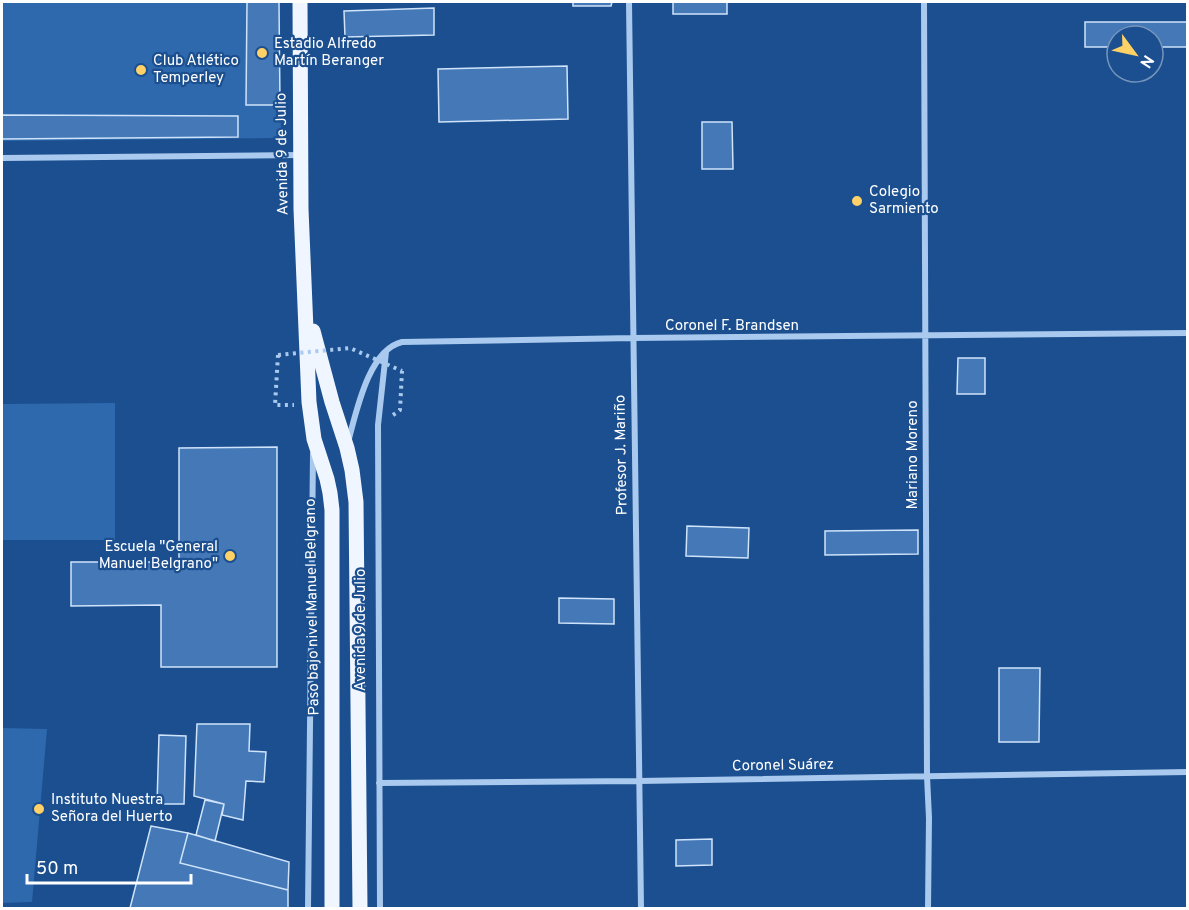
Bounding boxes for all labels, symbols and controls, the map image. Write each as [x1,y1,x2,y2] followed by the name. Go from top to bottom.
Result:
[1105,24,1165,84] north arrow
[274,35,384,71] place label: Estadio Alfredo Martín Beranger
[255,46,269,60] marker: Estadio Alfredo Martín Beranger
[1134,51,1157,71] text: N
[153,52,239,88] place label: Club Atlético Temperley
[134,63,148,77] marker: Club Atlético Temperley
[272,93,294,215] street label: Avenida 9 de Julio
[869,183,939,219] place label: Colegio Sarmiento
[850,194,864,208] marker: Colegio Sarmiento
[665,317,799,336] street label: Coronel F. Brandsen
[611,394,633,516] street label: Profesor J. Mariño
[904,400,923,510] street label: Mariano Moreno
[302,498,324,716] street label: Paso bajo nivel Manuel Belgrano
[99,538,218,574] place label: Escuela "General Manuel Belgrano"
[223,549,237,563] marker: Escuela "General Manuel Belgrano"
[352,569,371,691] street label: Avenida 9 de Julio
[732,756,834,776] street label: Coronel Suárez
[51,791,173,827] place label: Instituto Nuestra Señora del Huerto
[32,802,46,816] marker: Instituto Nuestra Señora del Huerto
[27,847,190,885] scale bar
[36,858,78,881] text: 50 m

